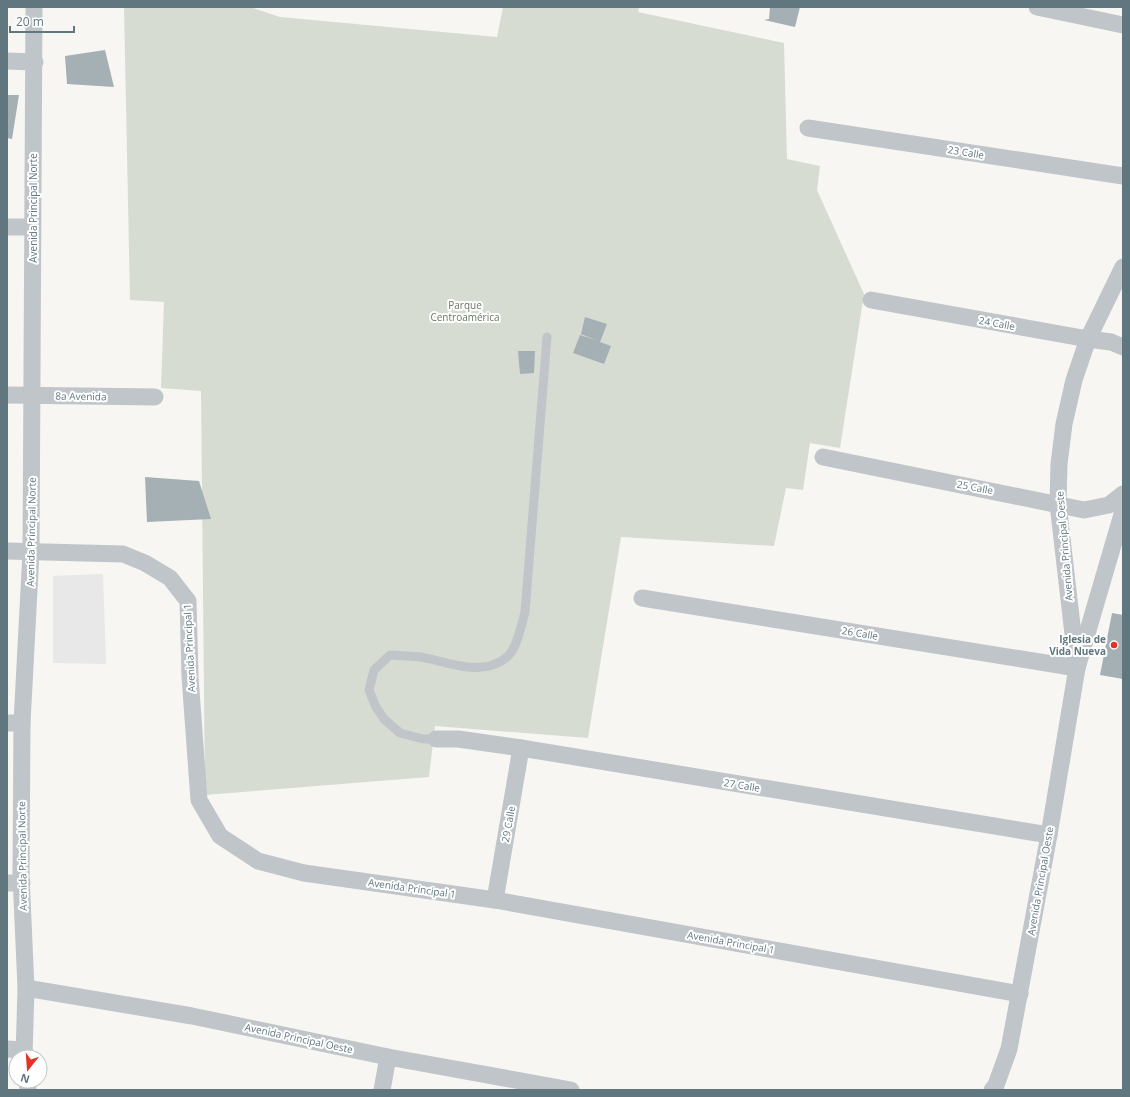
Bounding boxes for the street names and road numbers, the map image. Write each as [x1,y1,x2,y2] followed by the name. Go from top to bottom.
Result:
[947,142,986,162] street label: 23 Calle
[26,153,40,263] street label: Avenida Principal Norte
[978,313,1017,333] street label: 24 Calle
[55,389,107,403] street label: 8a Avenida
[23,477,39,587] street label: Avenida Principal Norte
[956,477,995,497] street label: 25 Calle
[1052,490,1076,601] street label: Avenida Principal Oeste
[180,603,198,693] street label: Avenida Principal 1
[841,623,880,643] street label: 26 Calle
[723,775,762,795] street label: 27 Calle
[14,801,30,911] street label: Avenida Principal Norte
[498,804,518,843] street label: 29 Calle
[1024,825,1057,936] street label: Avenida Principal Oeste
[367,875,457,901] street label: Avenida Principal 1
[686,927,776,957] street label: Avenida Principal 1
[244,1020,355,1056] street label: Avenida Principal Oeste

